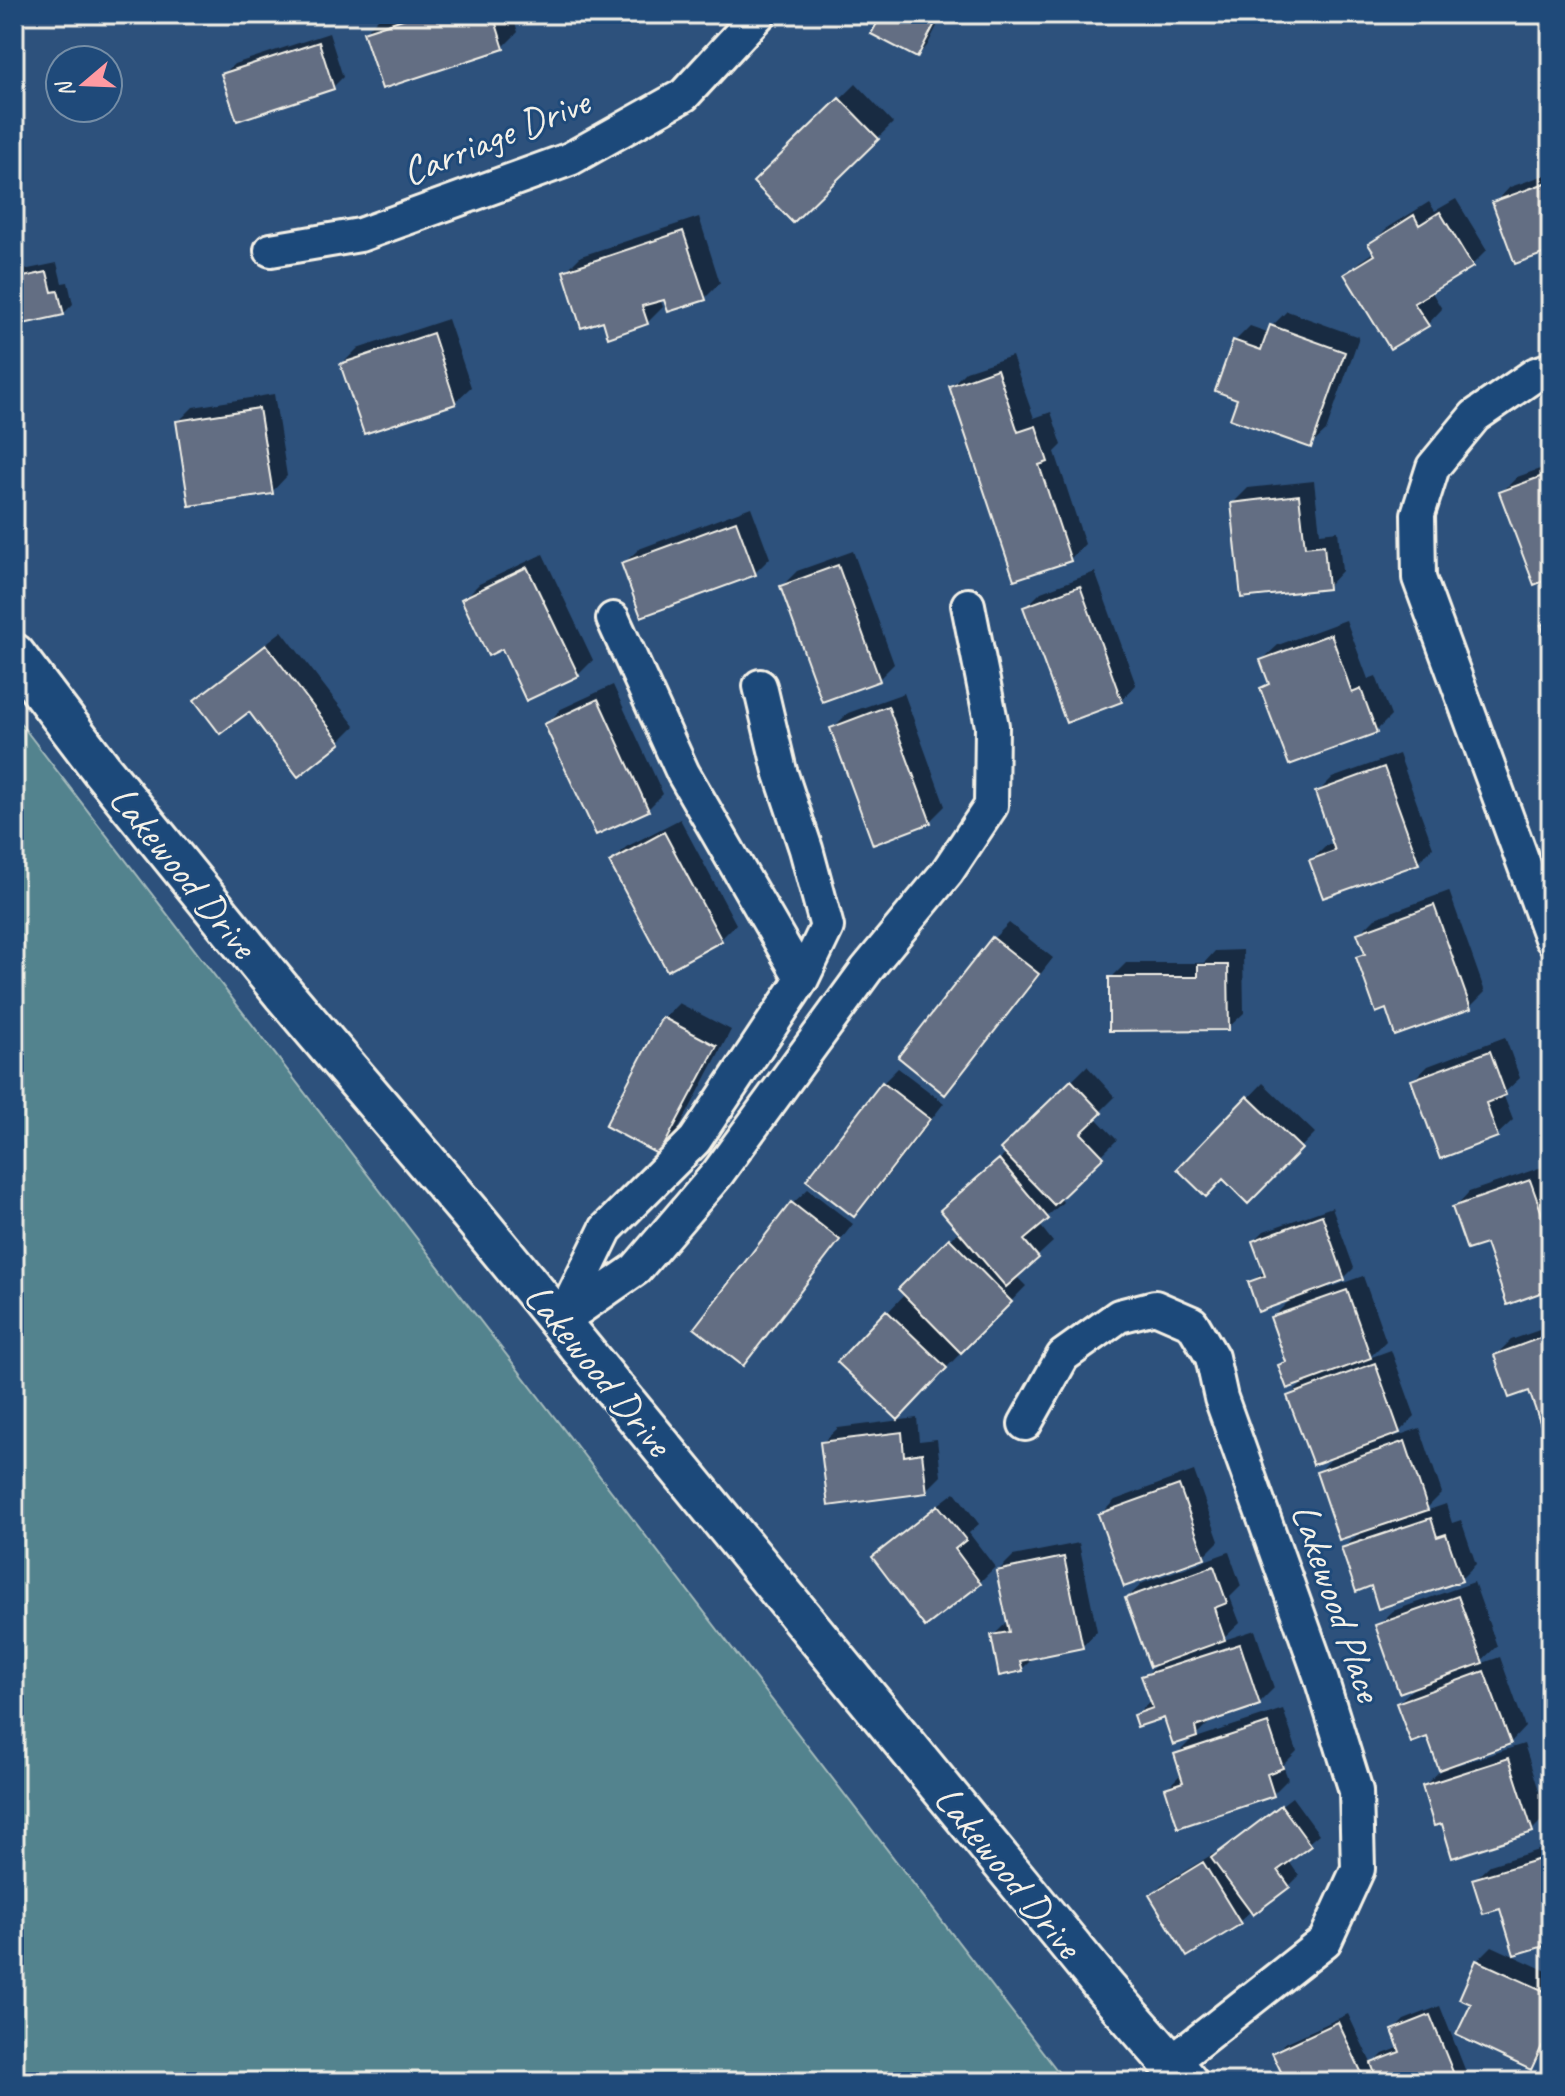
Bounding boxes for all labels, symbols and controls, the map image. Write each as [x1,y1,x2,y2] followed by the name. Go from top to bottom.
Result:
[44,44,124,124] north arrow
[49,76,81,101] text: N
[394,76,599,197] street label: Carriage Drive
[98,775,270,971] street label: Lakewood Drive
[513,1273,685,1469] street label: Lakewood Drive
[1280,1497,1395,1710] street label: Lakewood Place
[923,1775,1095,1971] street label: Lakewood Drive

